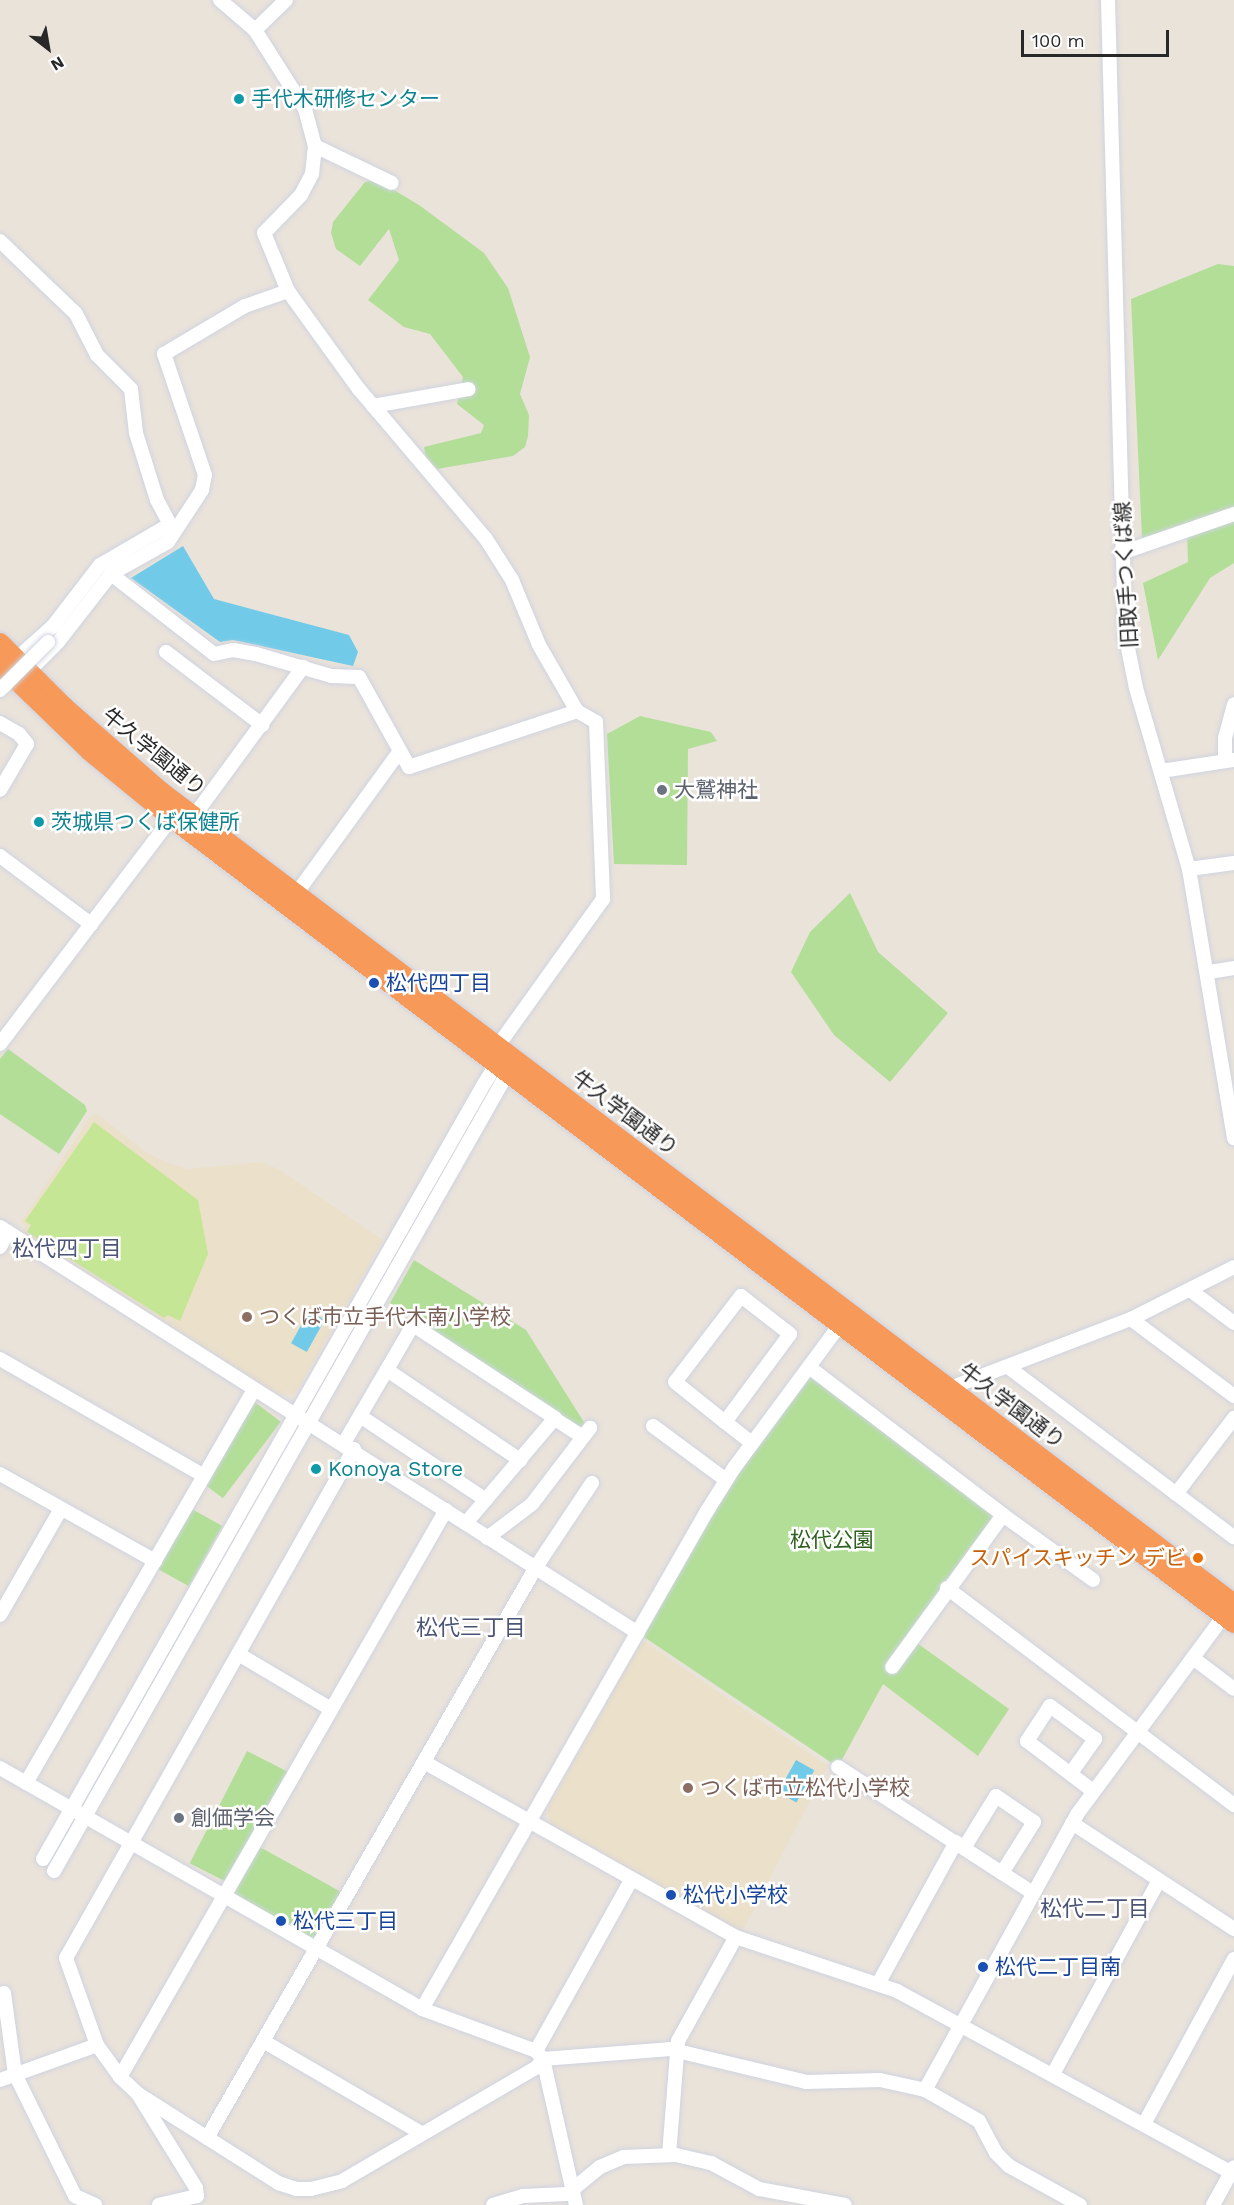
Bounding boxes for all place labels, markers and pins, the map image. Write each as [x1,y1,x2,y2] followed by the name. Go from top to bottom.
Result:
[251,86,440,112] place label: 手代木研修センター
[232,92,246,106] marker: 手代木研修センター
[674,777,758,803] place label: 大鷲神社
[655,783,669,797] marker: 大鷲神社
[51,809,240,835] place label: 茨城県つくば保健所
[32,815,46,829] marker: 茨城県つくば保健所
[386,970,491,996] place label: 松代四丁目
[367,976,381,990] marker: 松代四丁目
[259,1304,511,1330] place label: つくば市立手代木南小学校
[240,1310,254,1324] marker: つくば市立手代木南小学校
[328,1456,464,1482] place label: Konoya Store
[309,1462,323,1476] marker: Konoya Store
[969,1545,1186,1571] place label: スパイスキッチン デビ
[1191,1551,1205,1565] marker: スパイスキッチン デビ
[700,1775,910,1801] place label: つくば市立松代小学校
[681,1781,695,1795] marker: つくば市立松代小学校
[191,1805,275,1831] place label: 創価学会
[172,1811,186,1825] marker: 創価学会
[683,1882,788,1908] place label: 松代小学校
[664,1888,678,1902] marker: 松代小学校
[293,1908,398,1934] place label: 松代三丁目
[274,1914,288,1928] marker: 松代三丁目
[995,1954,1121,1980] place label: 松代二丁目南
[976,1960,990,1974] marker: 松代二丁目南

